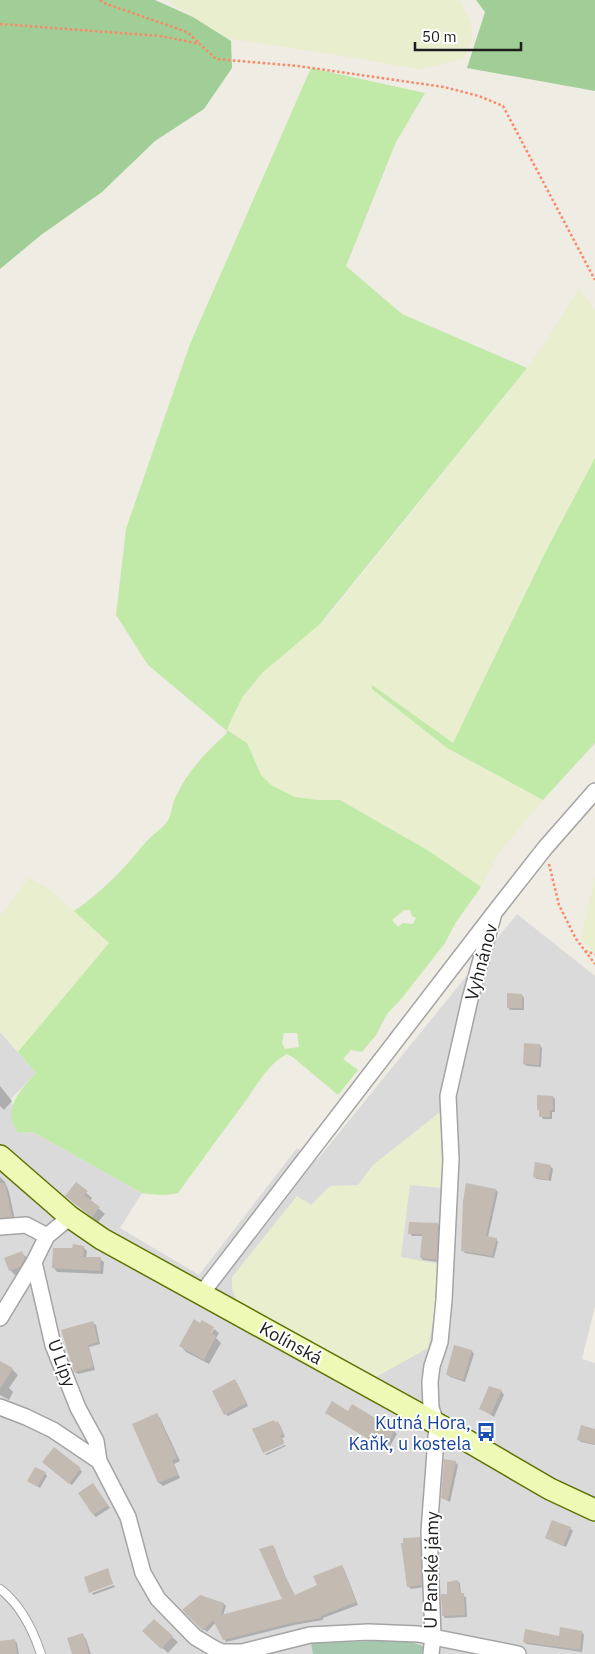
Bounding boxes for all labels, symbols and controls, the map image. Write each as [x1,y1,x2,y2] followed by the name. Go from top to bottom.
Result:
[415,20,521,52] scale bar
[422,27,457,46] text: 50 m
[460,921,502,1003] street label: Vyhnánov
[255,1316,327,1370] street label: Kolínská
[43,1336,81,1390] street label: U Lípy
[348,1411,471,1455] place label: Kutná Hora, Kaňk, u kostela
[475,1421,497,1443] bus stop icon: Kutná Hora, Kaňk, u kostela
[418,1511,444,1629] street label: U Panské jámy

